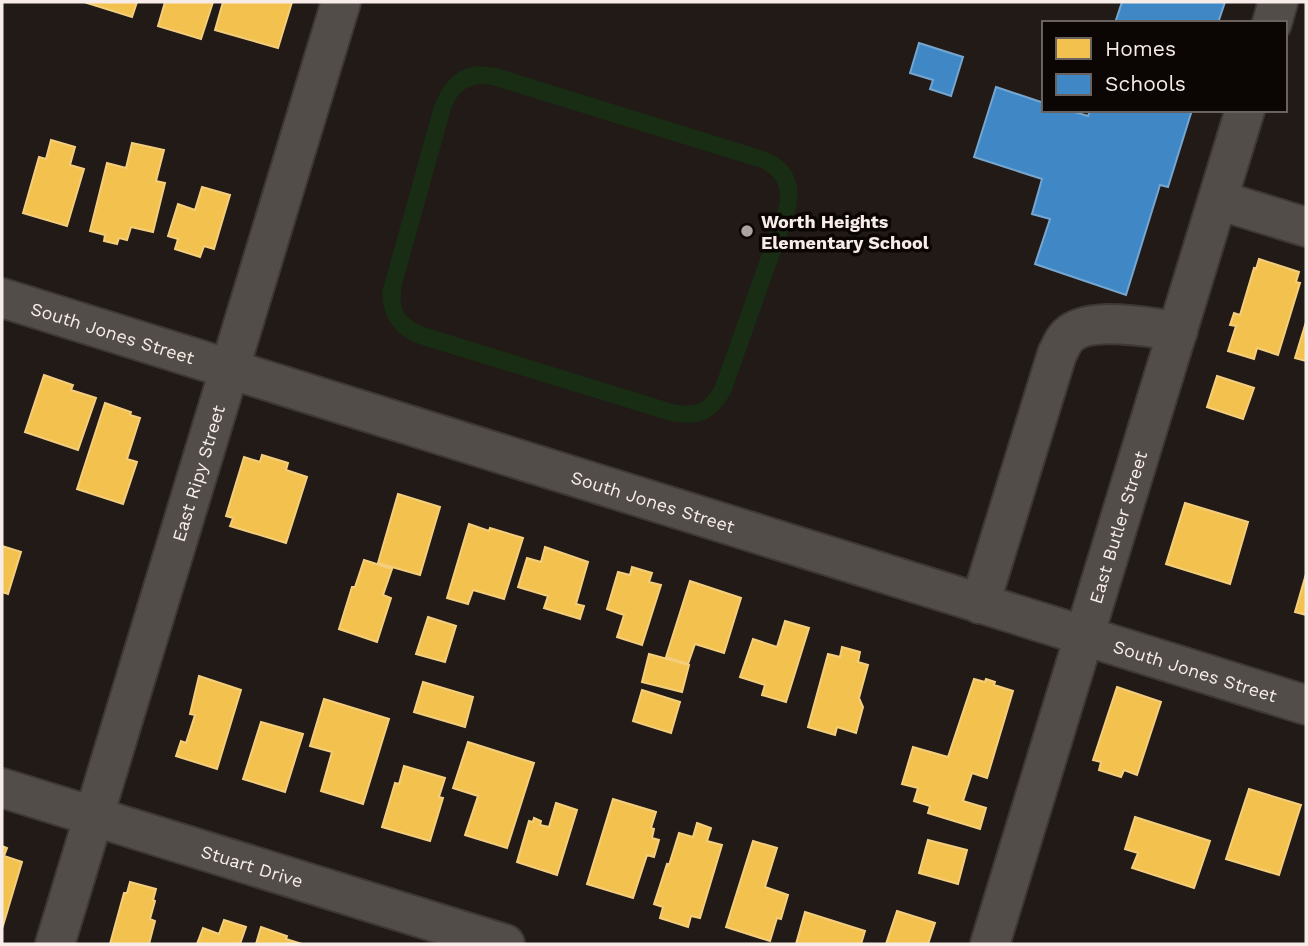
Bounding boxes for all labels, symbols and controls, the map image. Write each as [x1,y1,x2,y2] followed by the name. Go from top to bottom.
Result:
[1042,21,1287,112] legend
[1105,36,1176,61] text: Homes
[1105,71,1186,96] text: Schools
[761,211,929,253] place label: Worth Heights Elementary School
[739,223,755,239] marker: Worth Heights Elementary School
[28,297,198,368] street label: South Jones Street
[167,402,229,544] street label: East Ripy Street
[1084,448,1151,606] street label: East Butler Street
[569,466,738,537] street label: South Jones Street
[1111,635,1280,706] street label: South Jones Street
[199,840,306,891] street label: Stuart Drive

